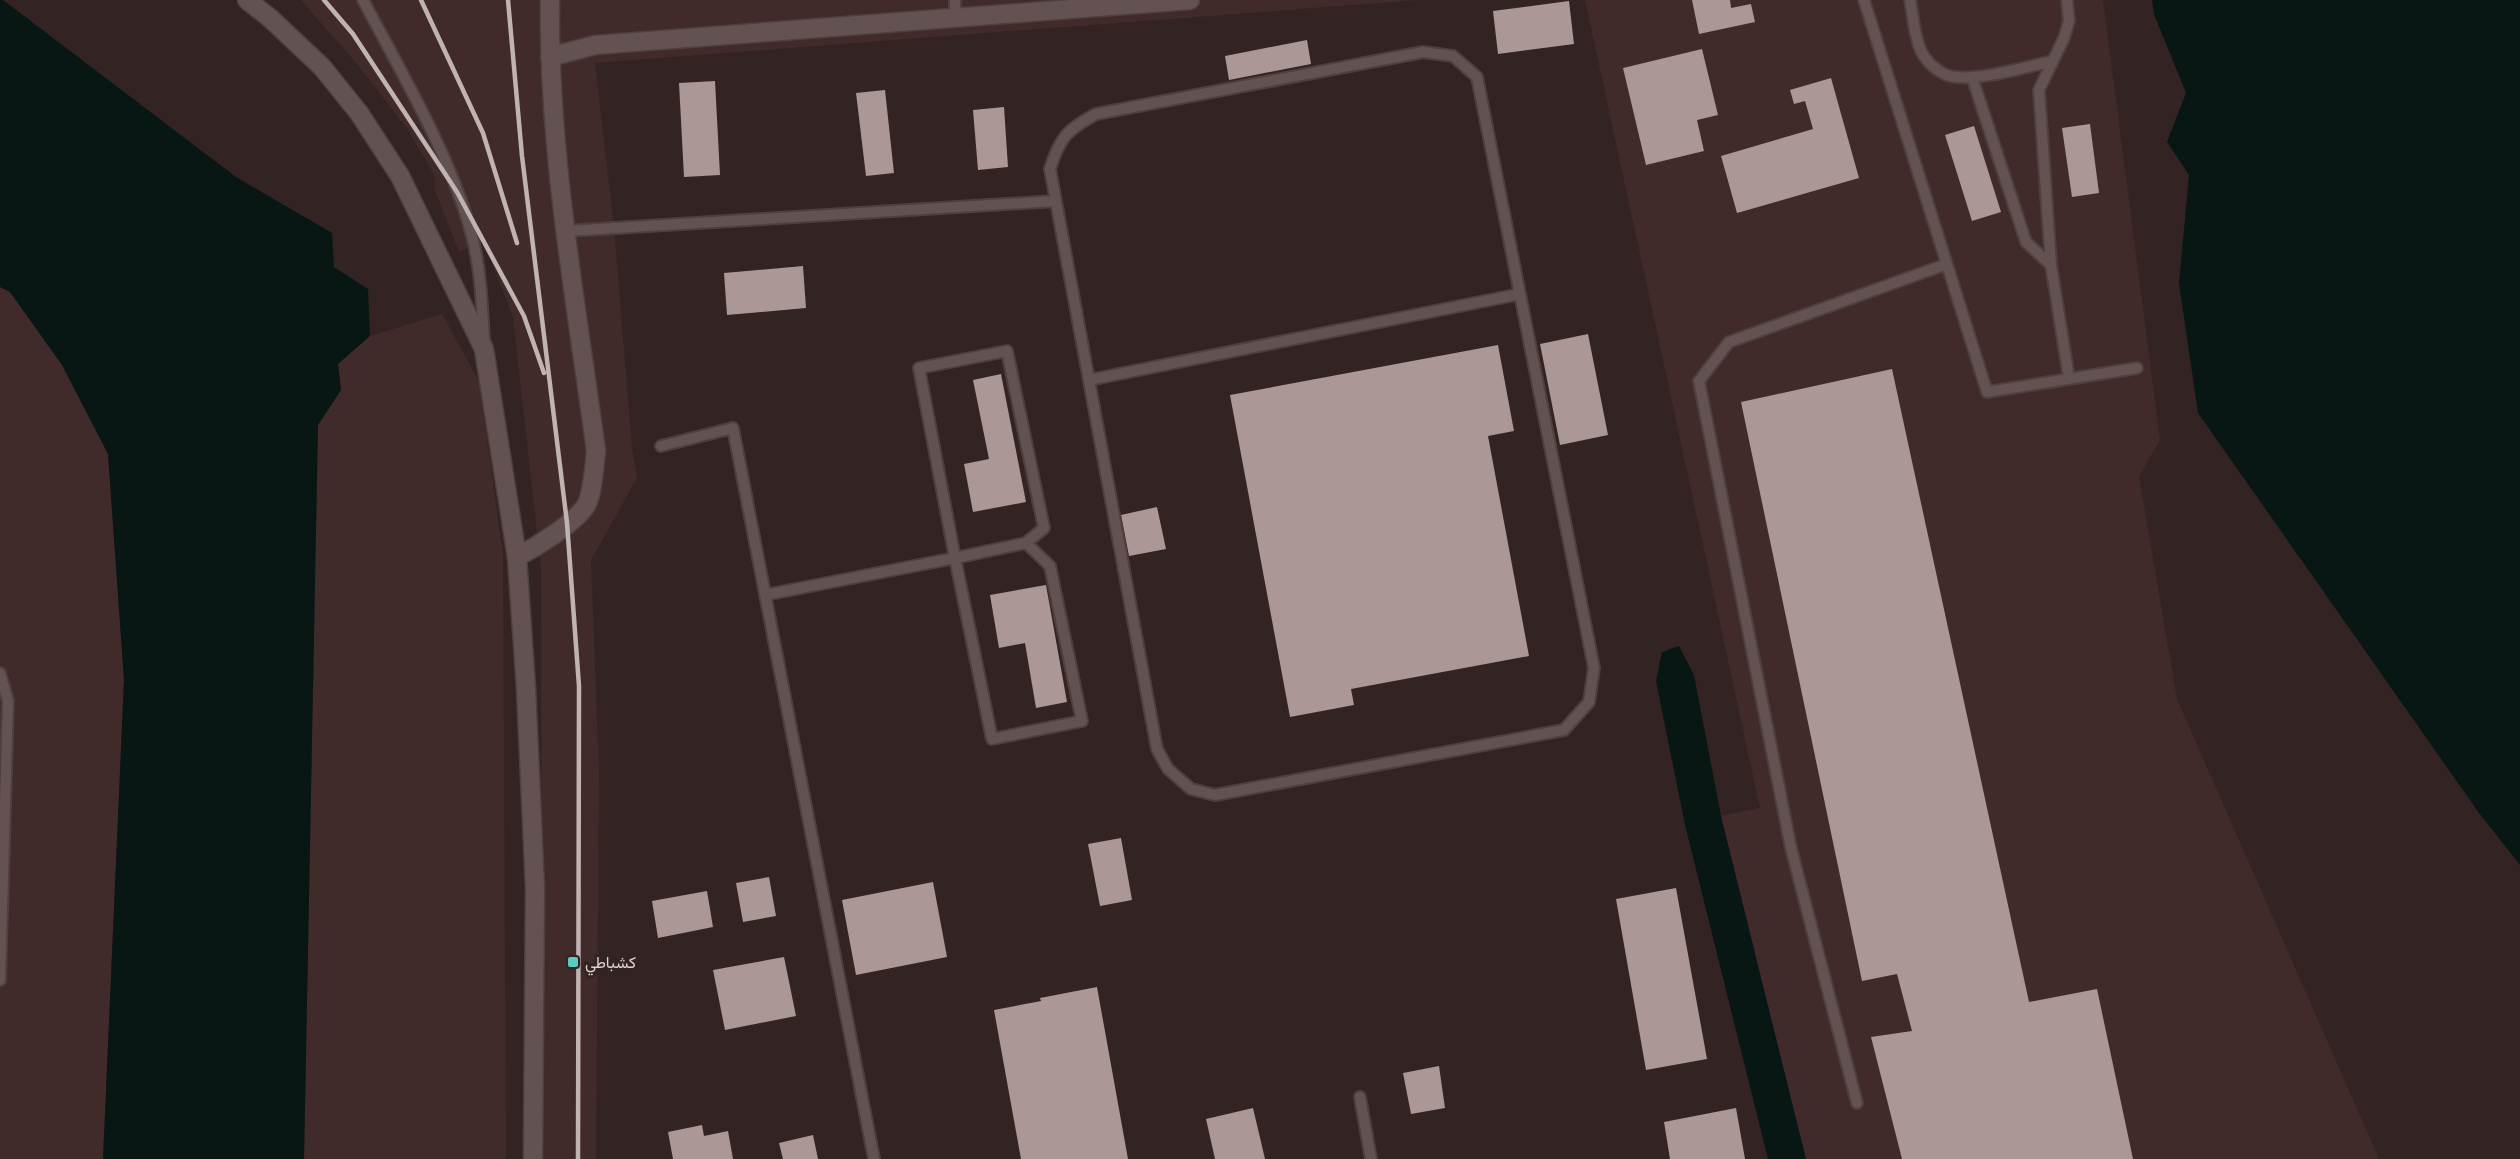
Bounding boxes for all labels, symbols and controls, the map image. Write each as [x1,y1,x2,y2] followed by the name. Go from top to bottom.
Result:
[585,953,636,976] place label: كشباطي
[566,955,580,969] marker: كشباطي

